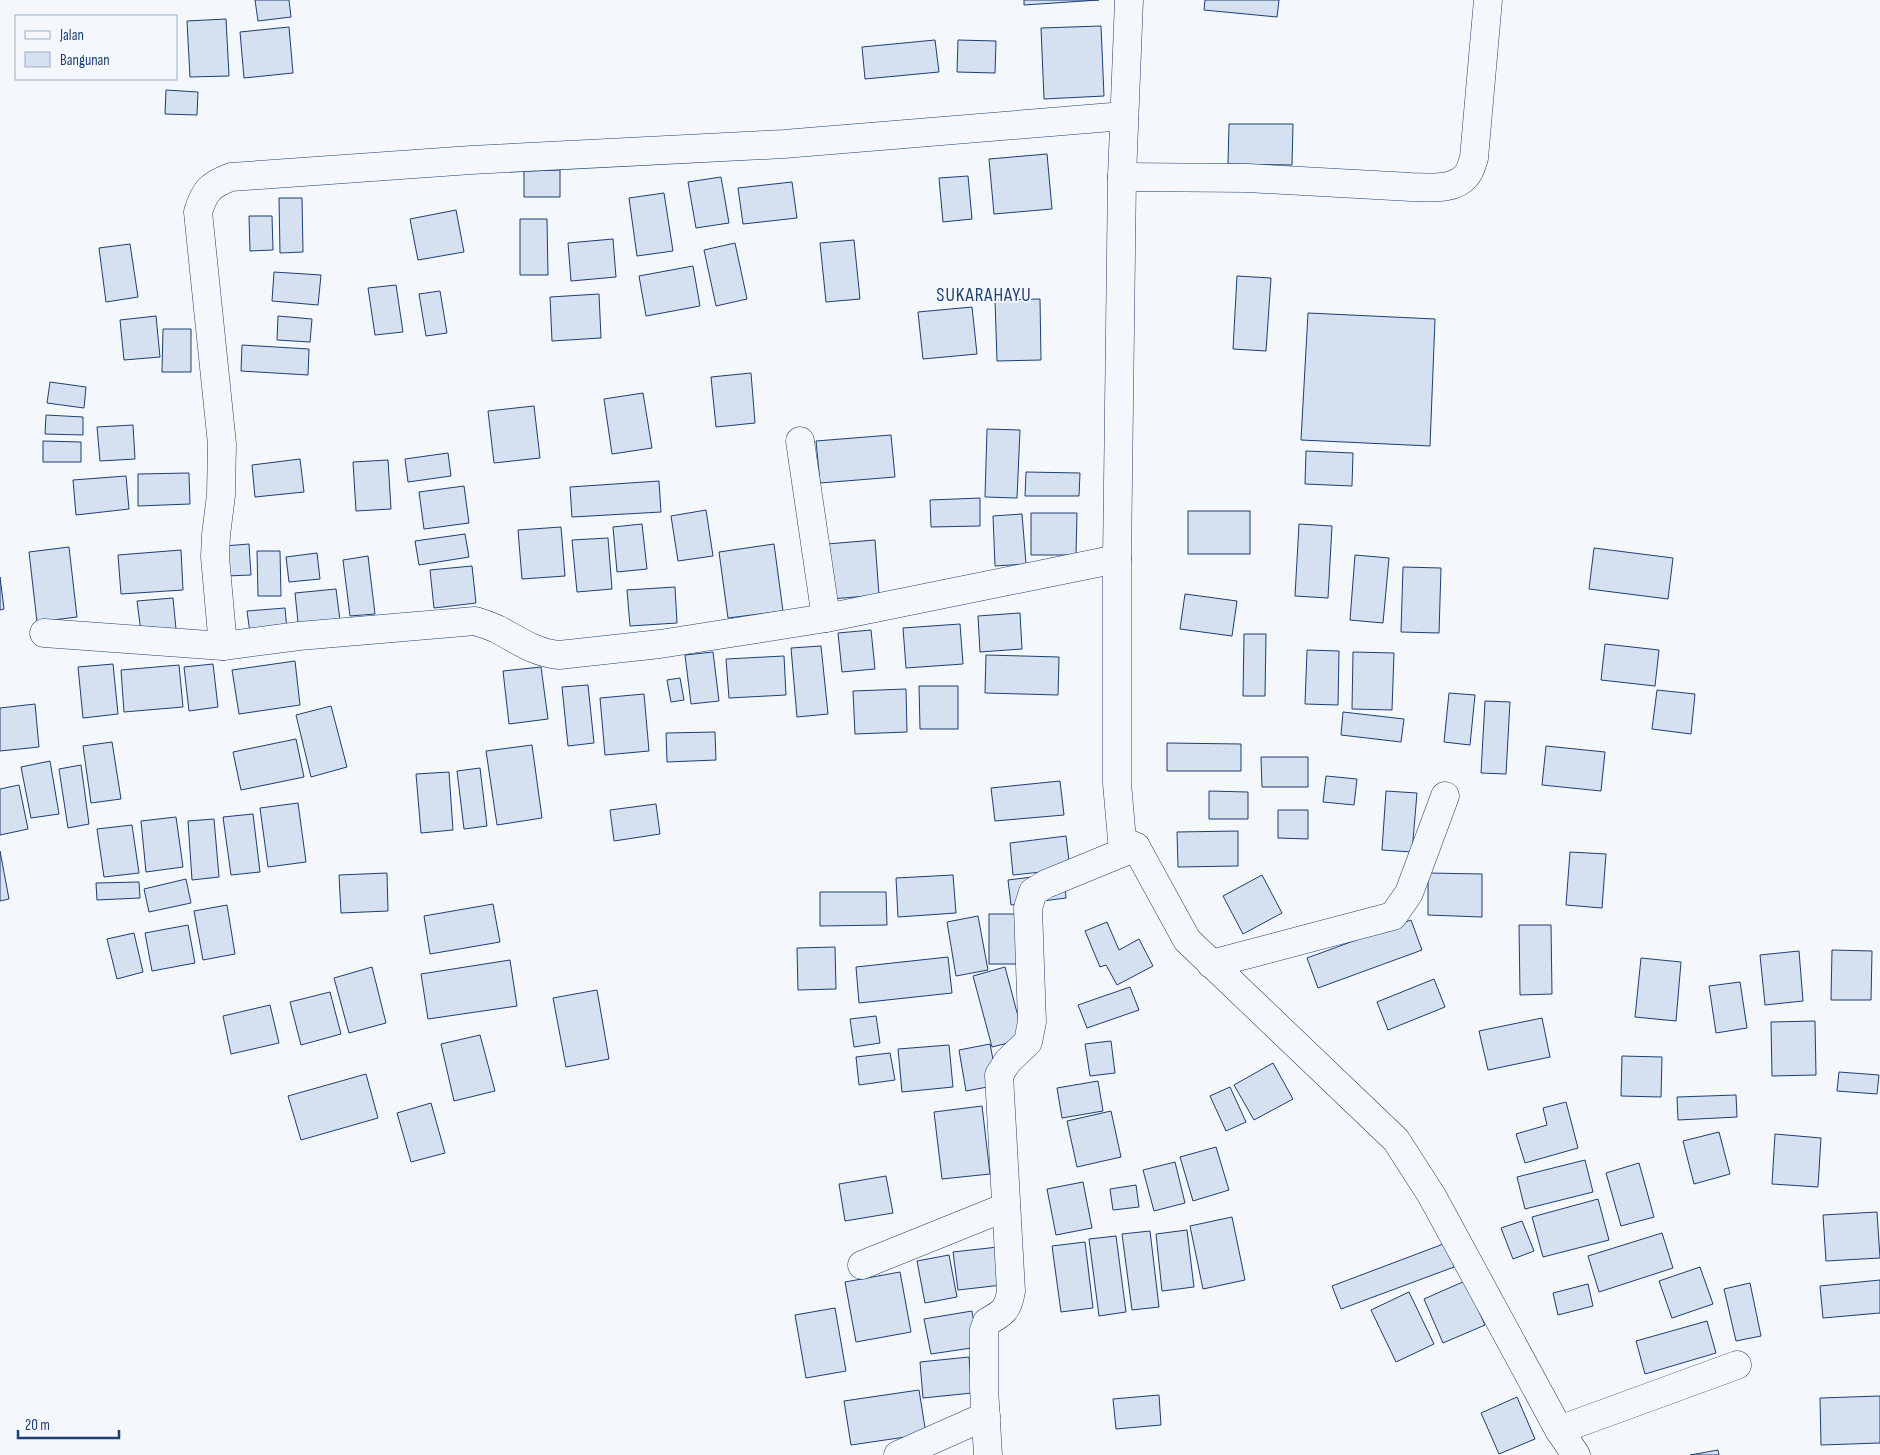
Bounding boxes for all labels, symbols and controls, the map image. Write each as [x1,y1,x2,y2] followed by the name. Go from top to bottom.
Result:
[15,15,178,80] legend
[59,26,84,45] text: Jalan
[60,51,110,70] text: Bangunan
[936,284,1032,307] district label: SUKARAHAYU
[18,1408,119,1440] scale bar
[25,1416,50,1435] text: 20 m

